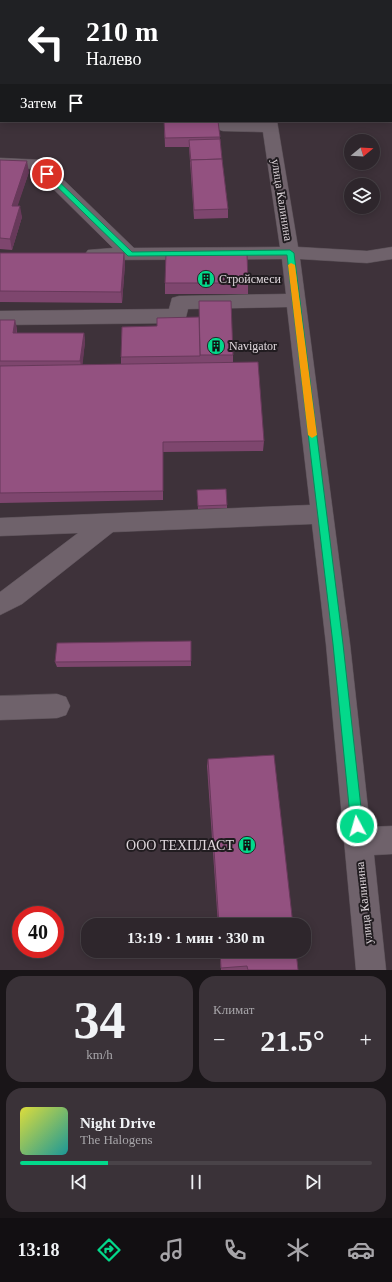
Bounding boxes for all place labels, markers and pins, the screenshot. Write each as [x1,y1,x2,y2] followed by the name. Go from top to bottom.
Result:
[30,157,64,191] pin
[196,269,216,289] building icon: Стройсмеси
[219,272,282,286] place label: Стройсмеси
[206,336,226,356] building icon: Navigator
[229,339,277,353] place label: Navigator
[237,835,257,855] building icon: ООО ТЕХПЛАСТ
[126,838,234,853] place label: ООО ТЕХПЛАСТ

